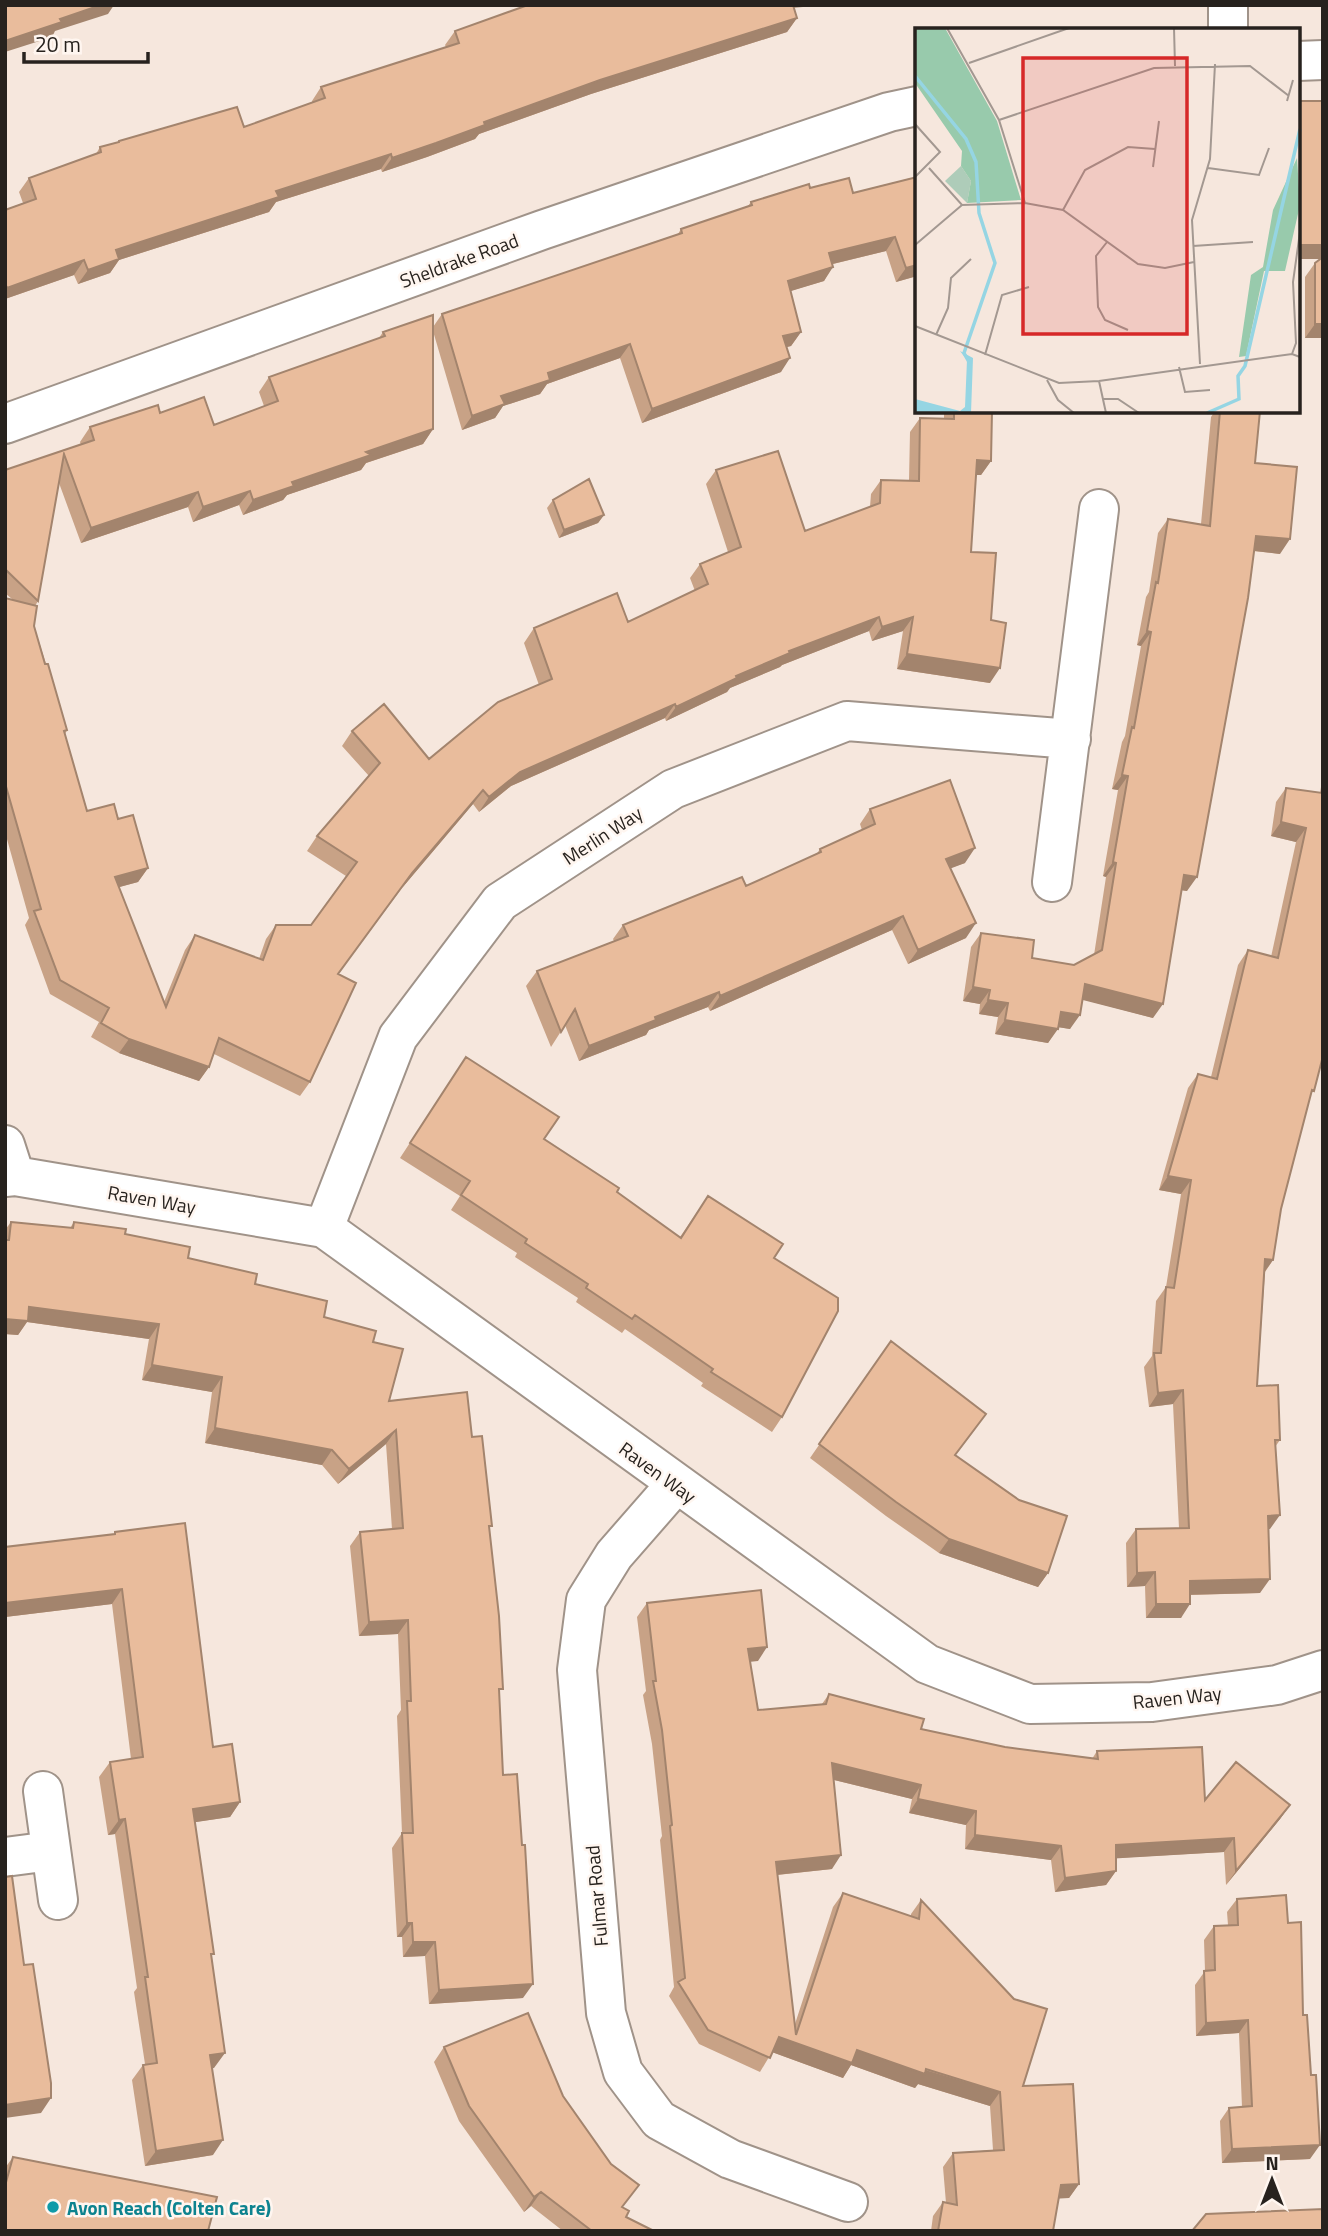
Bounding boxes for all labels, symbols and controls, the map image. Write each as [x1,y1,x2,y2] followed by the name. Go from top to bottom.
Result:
[24,21,149,65] scale bar
[35,28,81,60] text: 20 m
[915,28,1300,413] inset map
[396,225,522,295] street label: Sheldrake Road
[556,798,648,872] street label: Merlin Way
[106,1177,198,1221] street label: Raven Way
[613,1434,703,1510] street label: Raven Way
[1131,1678,1223,1716] street label: Raven Way
[577,1844,615,1948] street label: Fulmar Road
[1237,2145,1307,2215] north arrow
[1265,2148,1279,2177] text: N
[67,2193,271,2222] place label: Avon Reach (Colten Care)
[45,2199,61,2215] marker: Avon Reach (Colten Care)

